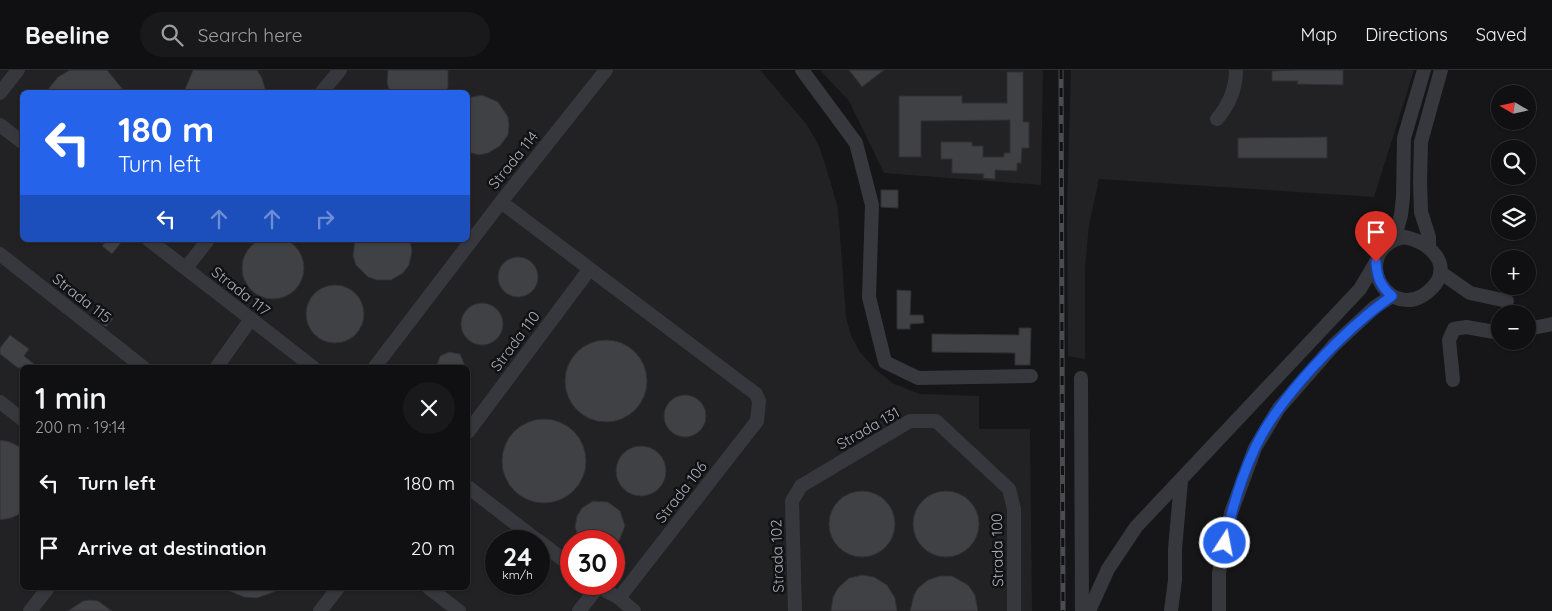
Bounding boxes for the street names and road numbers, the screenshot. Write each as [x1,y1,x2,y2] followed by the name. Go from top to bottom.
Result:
[484,127,542,193] street label: Strada 114
[208,262,274,320] street label: Strada 117
[49,269,115,327] street label: Strada 115
[486,307,544,375] street label: Strada 110
[833,402,903,454] street label: Strada 131
[651,457,711,527] street label: Strada 106
[987,513,1007,587] street label: Strada 100
[766,519,788,593] street label: Strada 102

